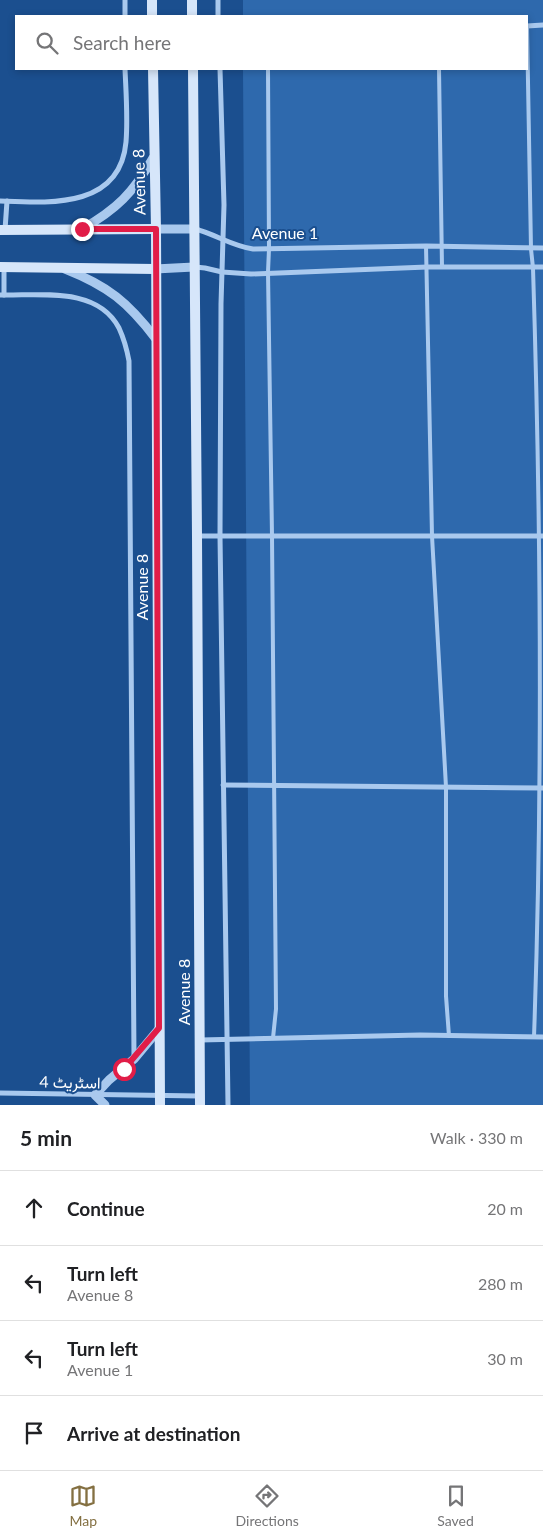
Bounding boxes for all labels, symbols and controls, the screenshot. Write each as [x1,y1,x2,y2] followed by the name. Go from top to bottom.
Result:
[15,15,528,70] search box
[33,29,61,57] icon: search
[73,31,171,54] text: Search here
[128,149,149,215] street label: Avenue 8
[71,218,94,241] route end
[252,223,318,242] street label: Avenue 1
[132,554,151,620] street label: Avenue 8
[174,959,193,1025] street label: Avenue 8
[113,1058,136,1081] route start
[39,1071,101,1094] street label: اسٹریٹ 4
[20,1125,72,1150] text: 5 min
[430,1128,523,1147] text: Walk · 330 m
[20,1194,48,1222] icon: ahead
[67,1197,145,1220] text: Continue
[487,1199,523,1218] text: 20 m
[67,1262,138,1285] text: Turn left
[20,1269,48,1297] icon: left
[478,1274,523,1293] text: 280 m
[67,1285,133,1304] text: Avenue 8
[67,1337,138,1360] text: Turn left
[20,1344,48,1372] icon: left
[487,1349,523,1368] text: 30 m
[67,1360,133,1379] text: Avenue 1
[20,1419,48,1447] icon: arrive
[67,1422,240,1445] text: Arrive at destination
[69,1482,97,1529] tab: Map
[236,1482,299,1529] tab: Directions
[437,1482,474,1529] tab: Saved

